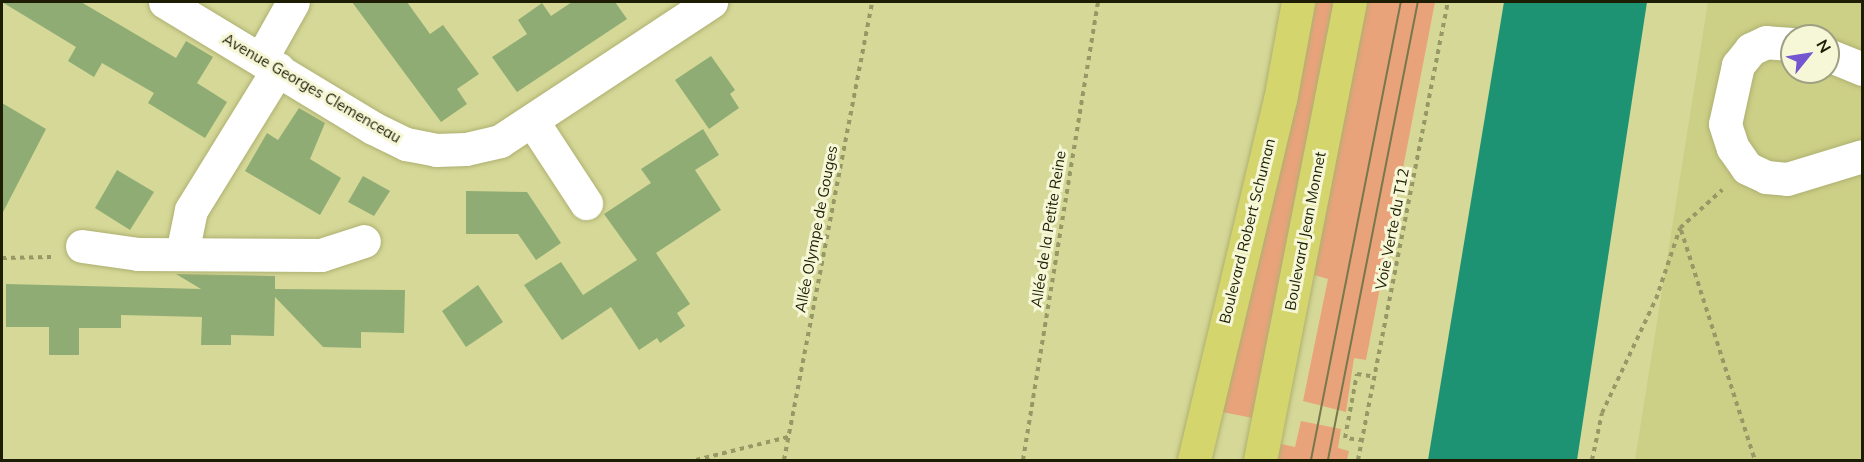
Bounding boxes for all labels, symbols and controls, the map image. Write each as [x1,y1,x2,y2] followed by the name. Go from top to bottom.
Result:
[1780,24,1840,84] north arrow
[220,29,404,147] street label: Avenue Georges Clemenceau
[1812,36,1836,56] text: N
[1215,137,1279,325] street label: Boulevard Robert Schuman
[791,144,841,314] street label: Allée Olympe de Gouges
[1027,149,1069,309] street label: Allée de la Petite Reine
[1281,150,1329,312] street label: Boulevard Jean Monnet
[1371,167,1413,291] street label: Voie Verte du T12

